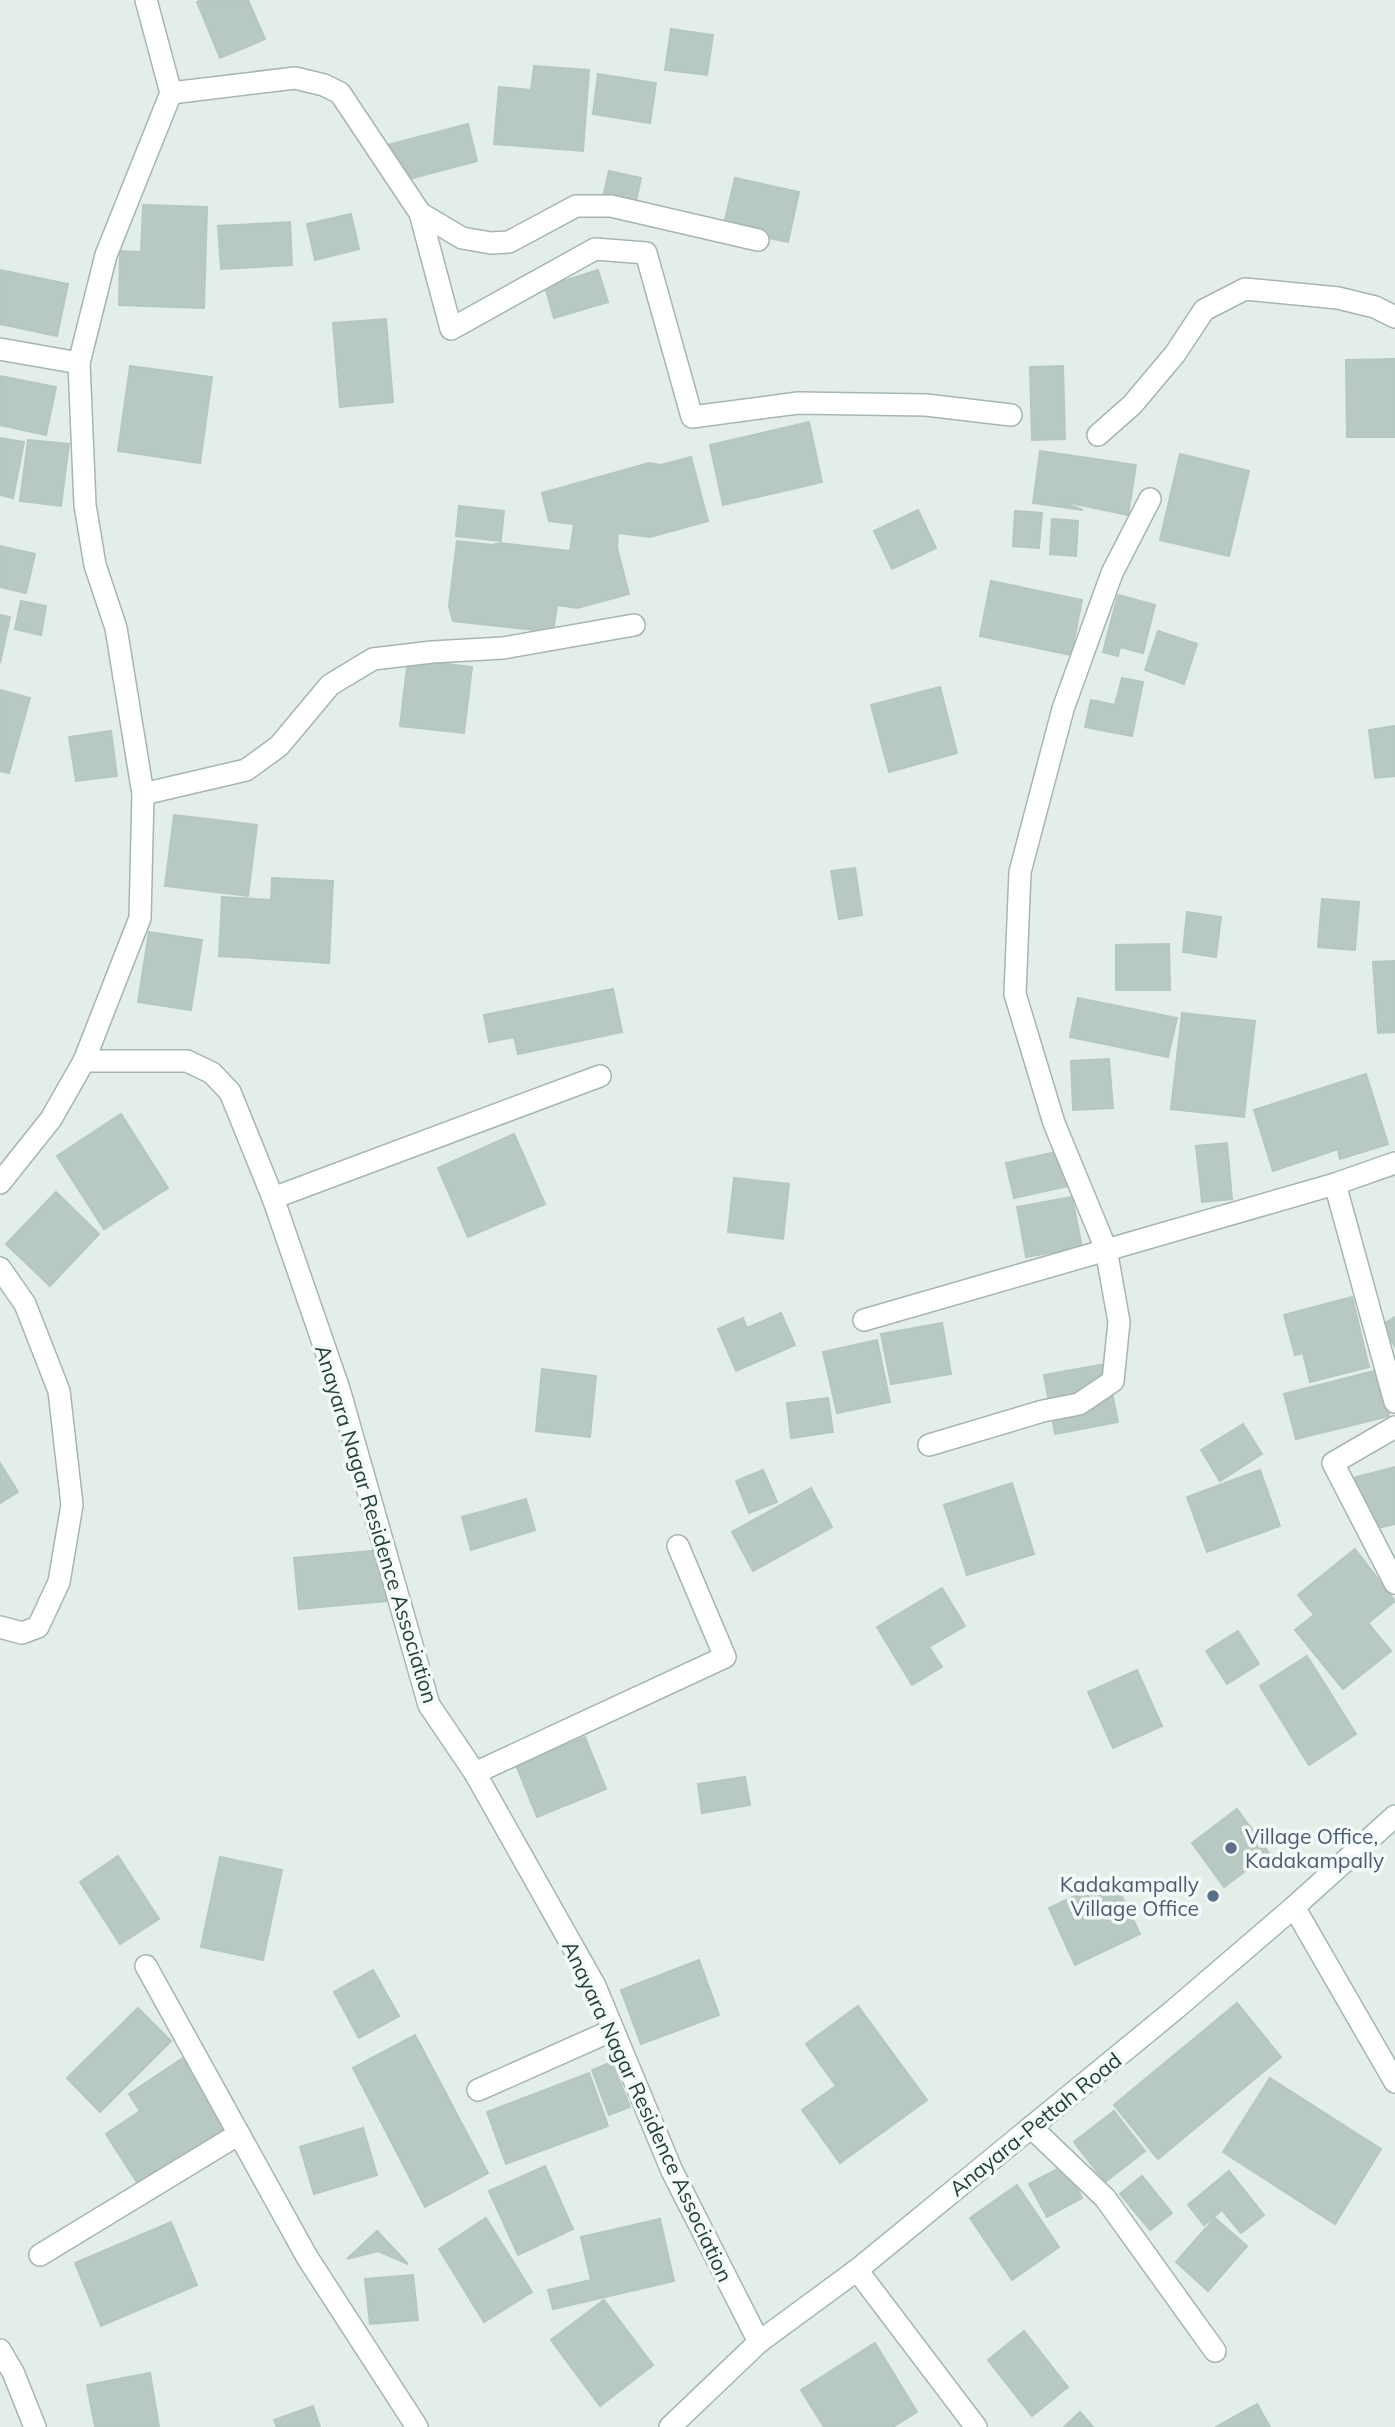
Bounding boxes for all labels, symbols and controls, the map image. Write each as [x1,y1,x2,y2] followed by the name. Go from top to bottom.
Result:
[310,1342,444,1706] street label: Anayara Nagar Residence Association
[1245,1823,1384,1873] place label: Village Office, Kadakampally
[1223,1840,1239,1856] marker: Village Office, Kadakampally
[1060,1871,1199,1921] place label: Kadakampally Village Office
[1205,1888,1221,1904] marker: Kadakampally Village Office
[557,1936,739,2286] street label: Anayara Nagar Residence Association
[944,2047,1126,2201] street label: Anayara-Pettah Road

